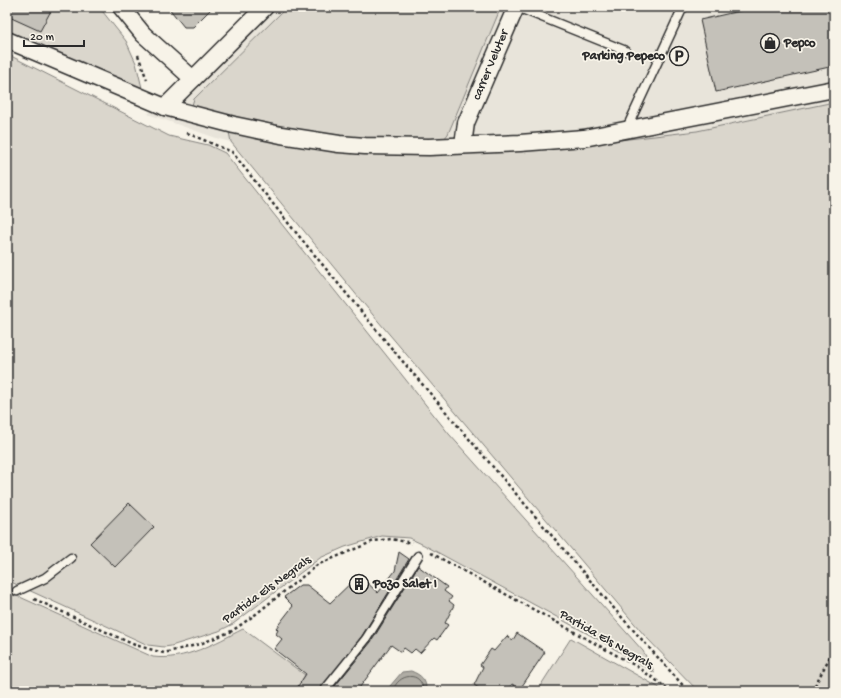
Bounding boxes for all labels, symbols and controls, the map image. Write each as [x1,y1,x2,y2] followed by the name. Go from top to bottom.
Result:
[24,22,84,48] scale bar
[469,26,513,102] street label: carrer Veluter
[30,31,55,45] text: 20 m
[759,32,781,54] shop icon: Pepco
[783,36,816,52] place label: Pepco
[668,45,690,67] parking icon: Parking Pepeco
[582,49,665,65] place label: Parking Pepeco
[219,552,315,628] street label: Partida Els Negrals
[348,573,370,595] building icon: Pozo Salet I
[372,577,437,592] place label: Pozo Salet I
[556,607,657,674] street label: Partida Els Negrals

